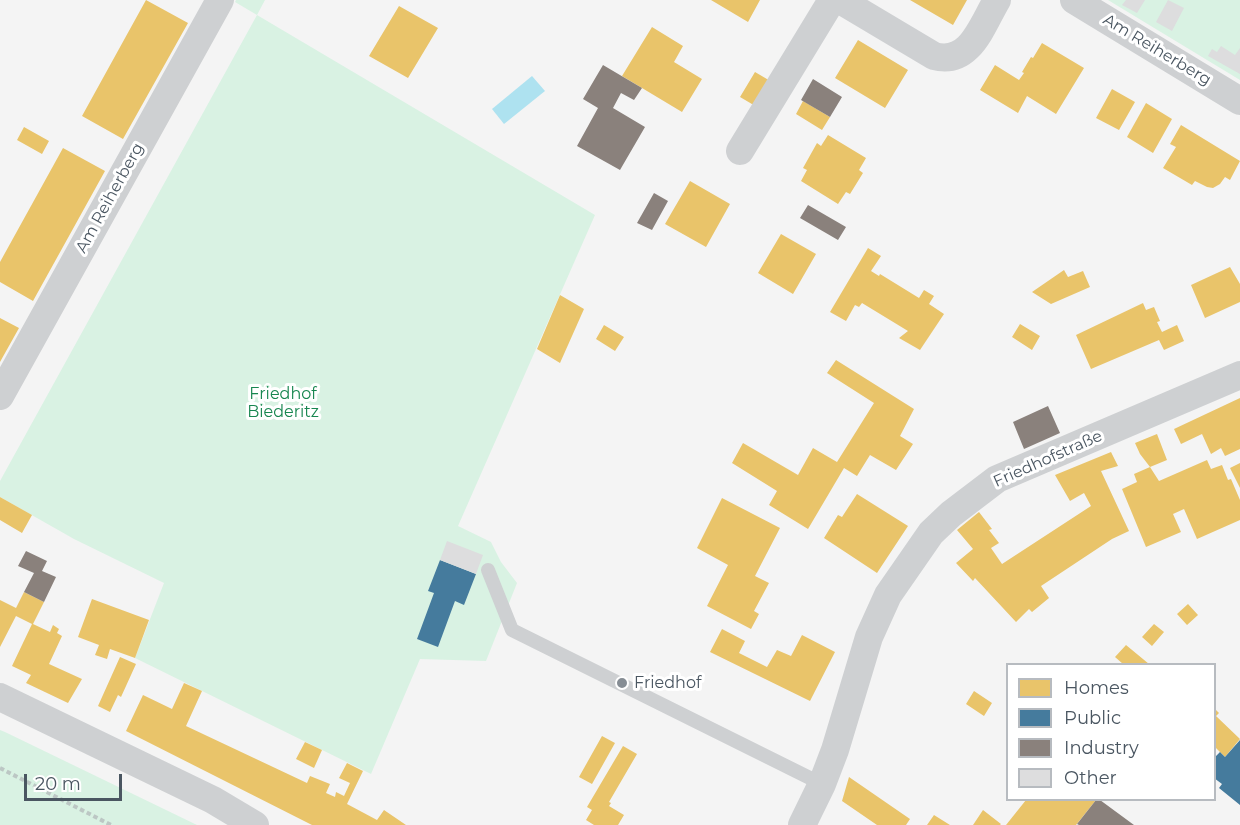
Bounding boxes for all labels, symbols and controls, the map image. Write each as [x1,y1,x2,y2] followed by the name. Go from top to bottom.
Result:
[1099,10,1215,90] street label: Am Reiherberg
[72,140,148,256] street label: Am Reiherberg
[247,384,319,422] park label: Friedhof Biederitz
[991,426,1105,492] street label: Friedhofstraße
[1006,663,1216,801] legend
[634,673,701,693] place label: Friedhof
[615,676,629,690] marker: Friedhof
[1064,677,1129,699] text: Homes
[1064,707,1121,729] text: Public
[1064,737,1139,759] text: Industry
[27,762,124,800] scale bar
[1064,767,1117,789] text: Other
[35,773,81,795] text: 20 m

